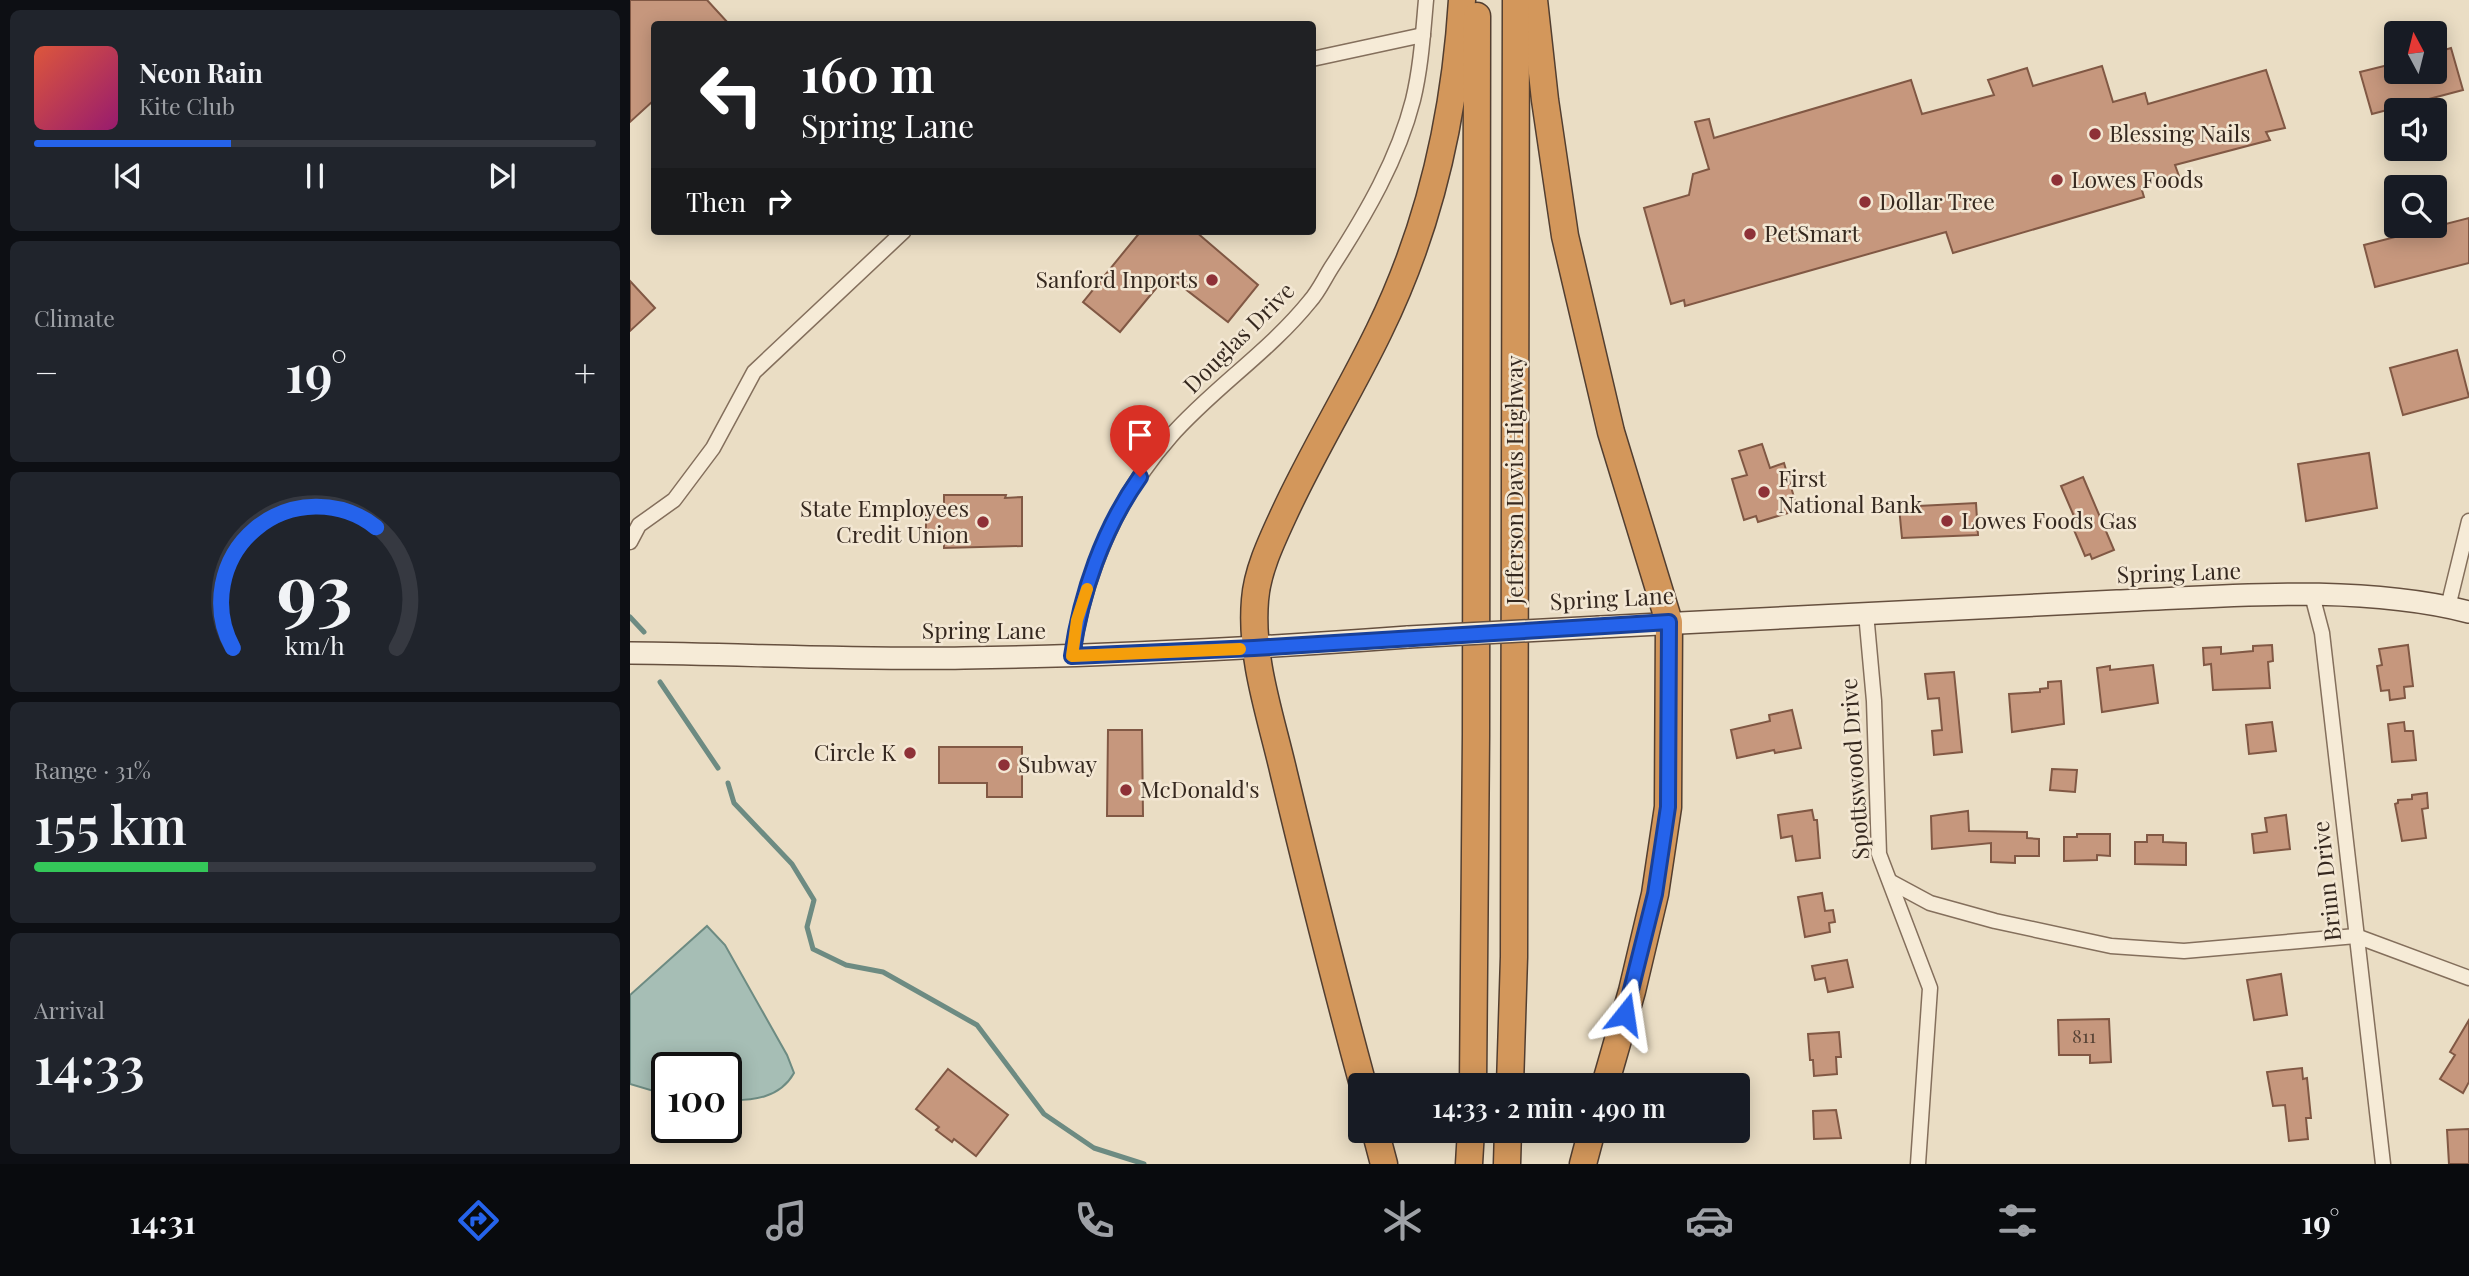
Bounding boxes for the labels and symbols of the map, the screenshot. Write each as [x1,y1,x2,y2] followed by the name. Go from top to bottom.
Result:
[2384,21,2446,84] north arrow
[2109,117,2251,148] place label: Blessing Nails
[2087,126,2103,142] marker: Blessing Nails
[2071,163,2204,194] place label: Lowes Foods
[2049,172,2065,188] marker: Lowes Foods
[1879,185,1995,216] place label: Dollar Tree
[1857,194,1873,210] marker: Dollar Tree
[1764,217,1861,248] place label: PetSmart
[1742,226,1758,242] marker: PetSmart
[1036,263,1198,294] place label: Sanford Inports
[1204,272,1220,288] marker: Sanford Inports
[1176,275,1300,399] street label: Douglas Drive
[1498,355,1529,606] street label: Jefferson Davis Highway
[1110,405,1170,477] pin
[1778,462,1923,519] place label: First National Bank
[1756,484,1772,500] marker: First National Bank
[800,492,969,549] place label: State Employees Credit Union
[1961,504,2137,535] place label: Lowes Foods Gas
[1939,513,1955,529] marker: Lowes Foods Gas
[975,514,991,530] marker: State Employees Credit Union
[2116,554,2242,589] street label: Spring Lane
[1549,579,1675,616] street label: Spring Lane
[922,614,1046,645] street label: Spring Lane
[1832,677,1875,861] street label: Spottswood Drive
[814,736,897,767] place label: Circle K
[902,745,918,761] marker: Circle K
[1018,748,1097,779] place label: Subway
[996,757,1012,773] marker: Subway
[1140,773,1260,804] place label: McDonald's
[1118,782,1134,798] marker: McDonald's
[2304,820,2347,943] street label: Brinn Drive
[1588,977,1662,1051] position arrow
[2072,1022,2096,1048] house number: 811
[651,1052,742,1143] speed limit sign: 100

